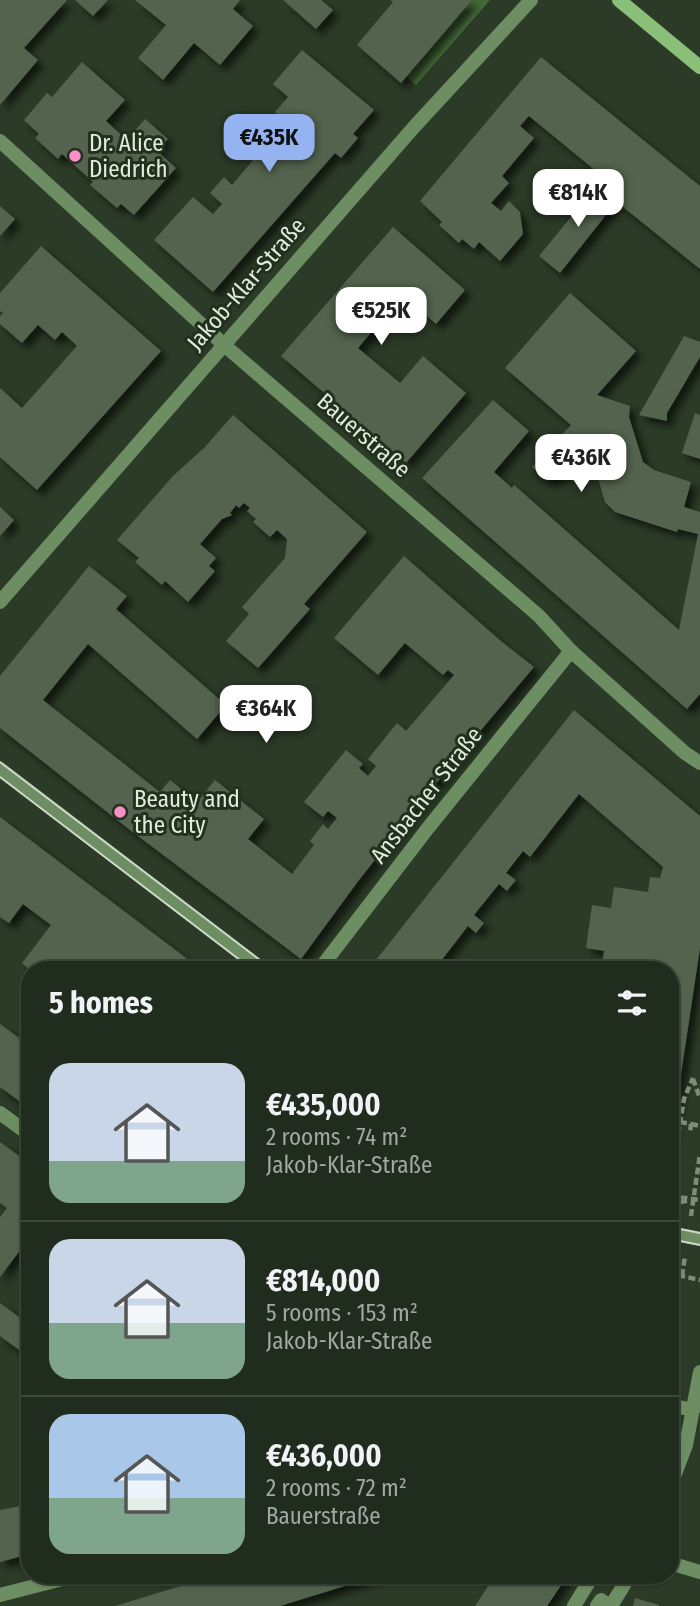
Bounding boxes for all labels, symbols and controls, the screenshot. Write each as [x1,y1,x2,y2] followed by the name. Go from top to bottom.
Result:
[220,114,318,174] pin: €435K
[240,123,298,151] text: €435K
[89,129,168,183] place label: Dr. Alice Diedrich
[67,148,83,164] marker: Dr. Alice Diedrich
[529,170,627,229] pin: €814K
[549,178,607,206] text: €814K
[181,212,311,356] street label: Jakob-Klar-Straße
[332,288,430,347] pin: €525K
[352,296,410,324] text: €525K
[312,387,416,483] street label: Bauerstraße
[532,434,630,494] pin: €436K
[551,443,611,471] text: €436K
[217,686,315,745] pin: €364K
[236,694,296,722] text: €364K
[364,721,488,869] street label: Ansbacher Straße
[134,785,240,839] place label: Beauty and the City
[112,804,128,820] marker: Beauty and the City
[613,984,651,1022] icon: filters
[49,985,153,1021] text: 5 homes
[266,1087,381,1123] text: €435,000
[105,1091,189,1175] icon: home
[266,1123,407,1151] text: 2 rooms · 74 m²
[266,1151,432,1179] text: Jakob-Klar-Straße
[266,1263,380,1299] text: €814,000
[105,1267,189,1351] icon: home
[266,1299,418,1327] text: 5 rooms · 153 m²
[266,1327,432,1355] text: Jakob-Klar-Straße
[266,1438,382,1474] text: €436,000
[105,1442,189,1526] icon: home
[266,1474,407,1502] text: 2 rooms · 72 m²
[266,1502,381,1530] text: Bauerstraße

